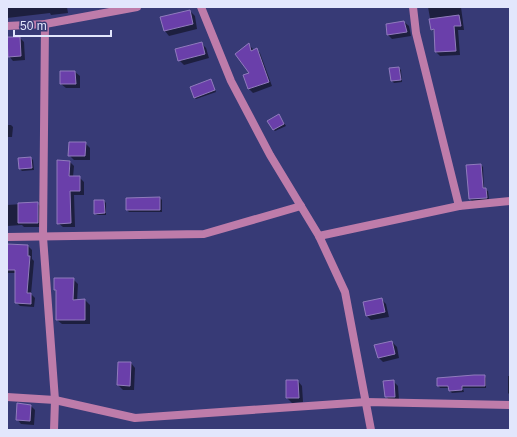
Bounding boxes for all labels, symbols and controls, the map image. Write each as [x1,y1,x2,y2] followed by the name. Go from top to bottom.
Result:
[14,12,111,38] scale bar
[20,19,47,33] text: 50 m

